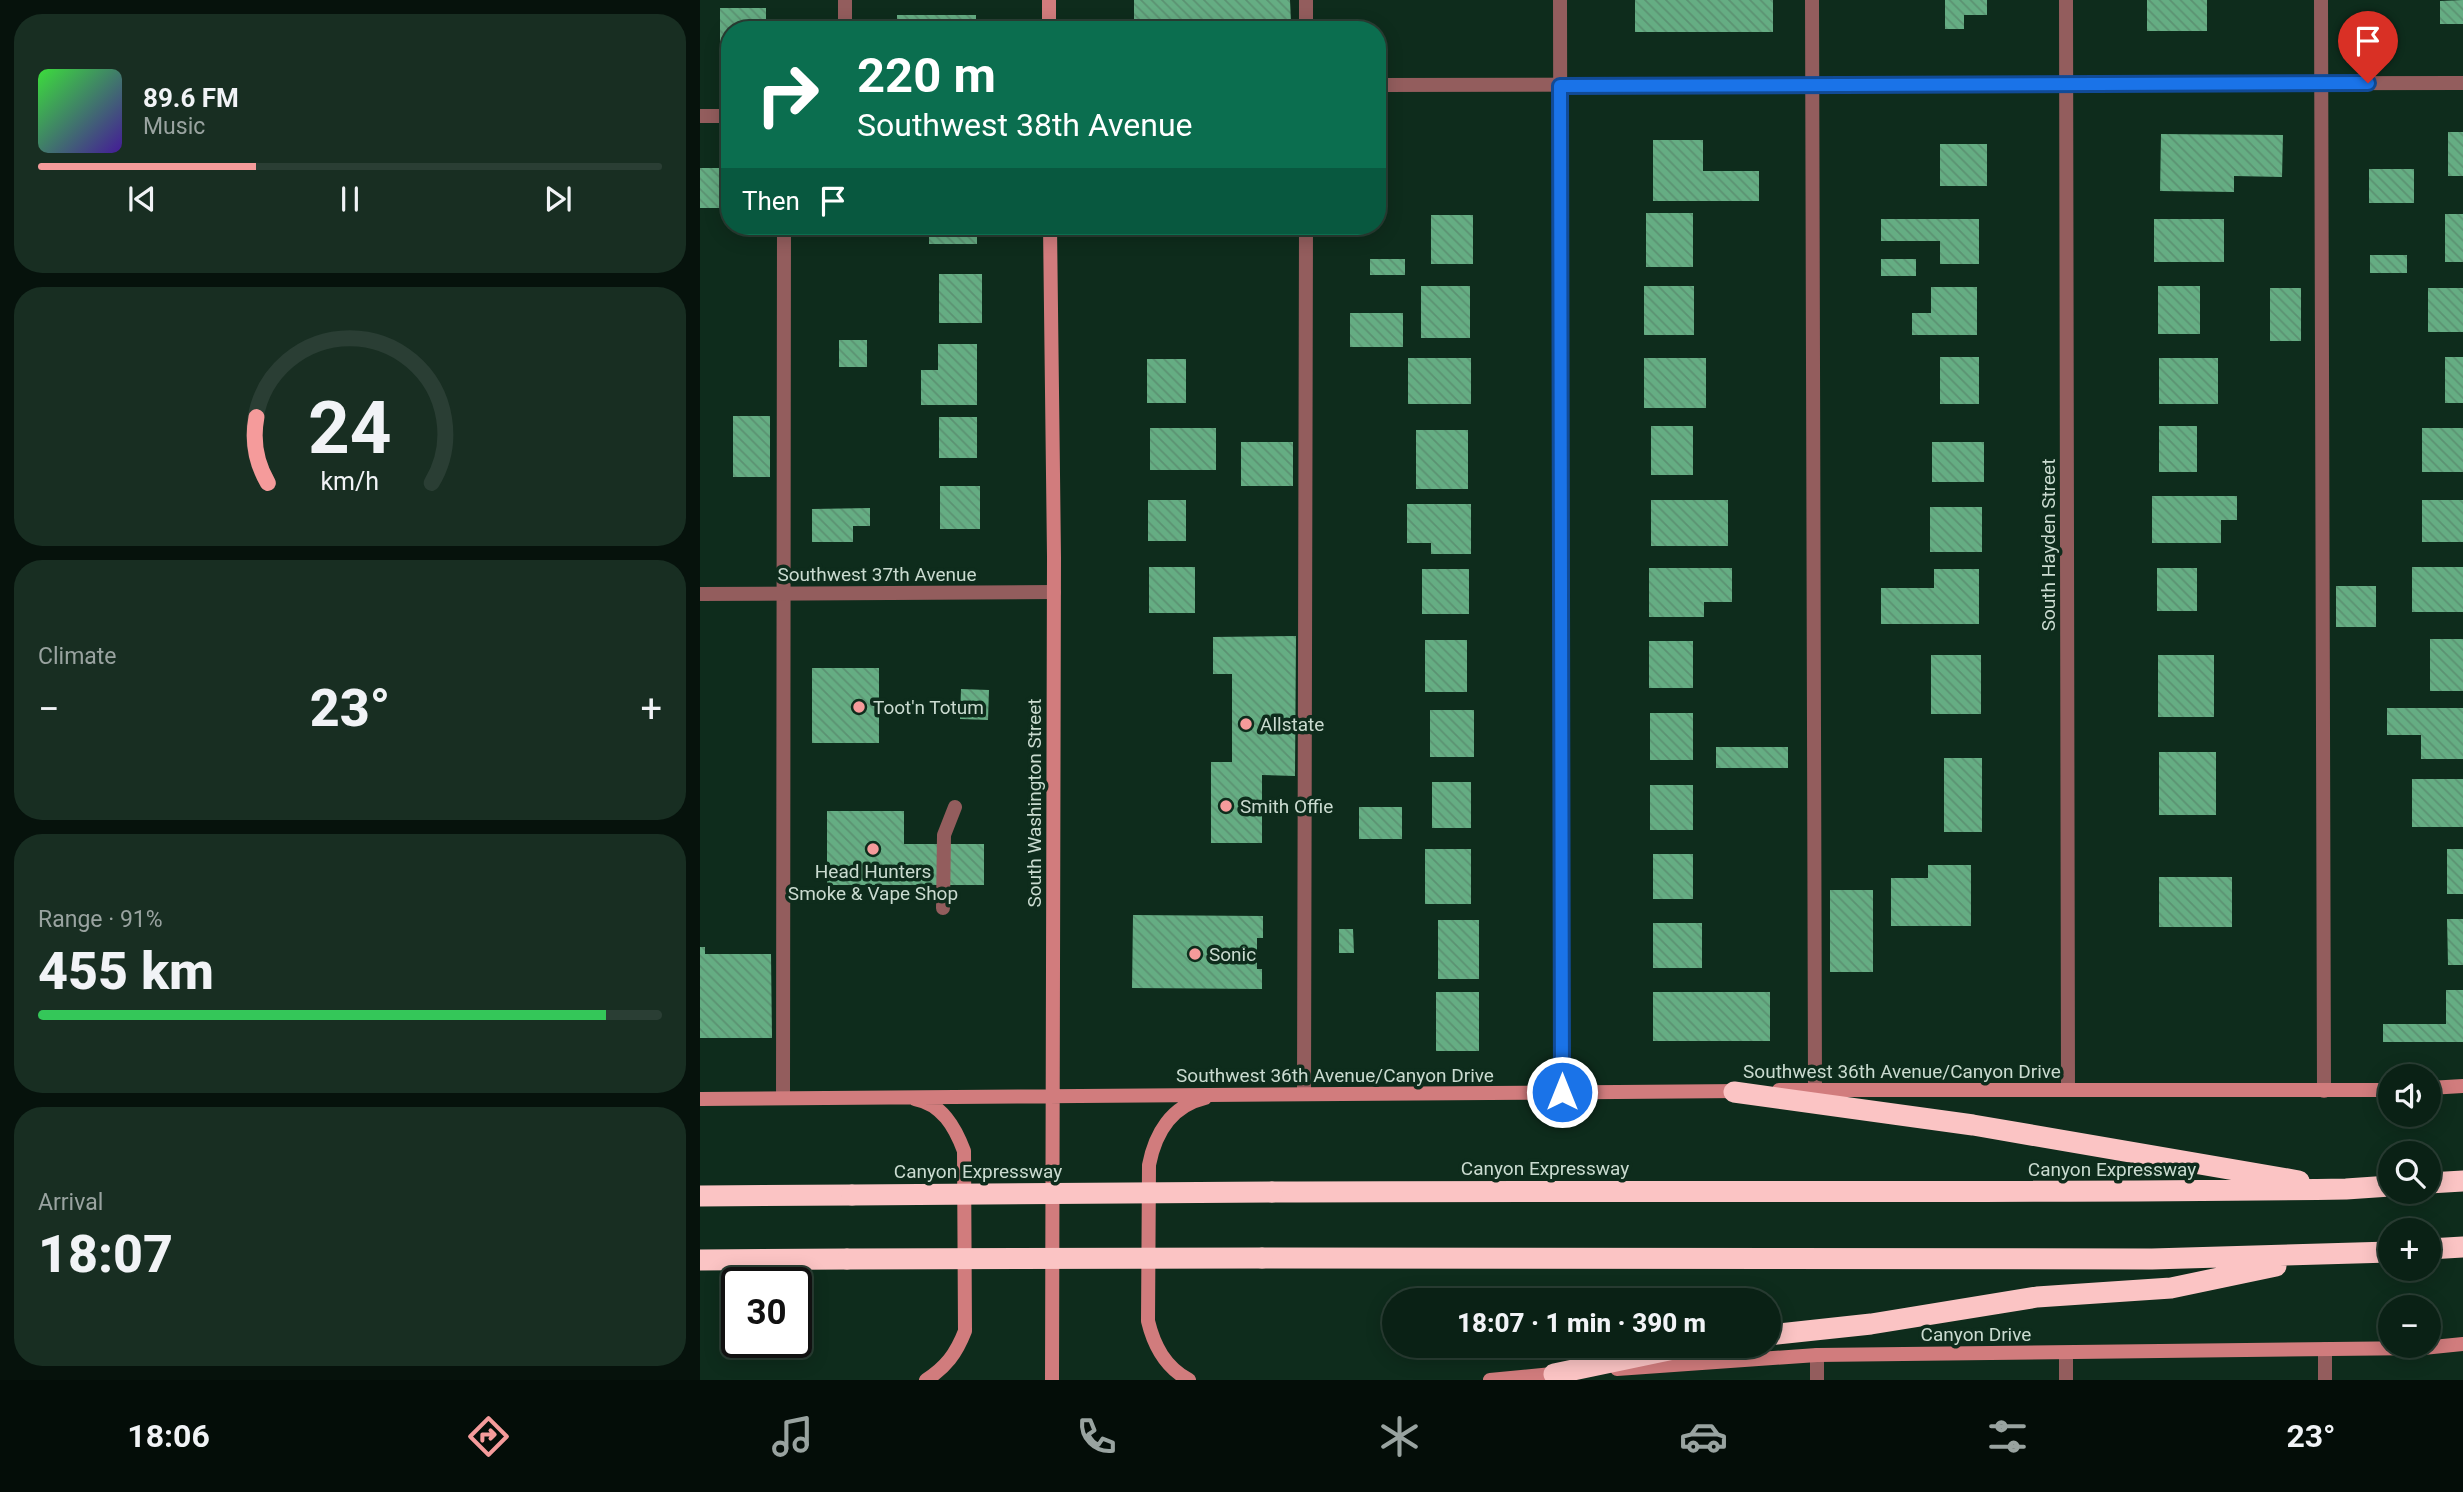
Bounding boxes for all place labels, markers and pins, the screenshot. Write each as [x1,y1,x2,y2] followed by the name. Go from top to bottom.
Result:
[2338,11,2398,83] pin
[873,696,984,719] place label: Toot'n Totum
[851,699,867,715] marker: Toot'n Totum
[1260,713,1324,736] place label: Allstate
[1238,716,1254,732] marker: Allstate
[1240,795,1333,818] place label: Smith Offie
[1218,798,1234,814] marker: Smith Offie
[865,841,881,857] marker: Head Hunters Smoke & Vape Shop
[788,860,958,905] place label: Head Hunters Smoke & Vape Shop
[1209,943,1256,966] place label: Sonic
[1187,946,1203,962] marker: Sonic

